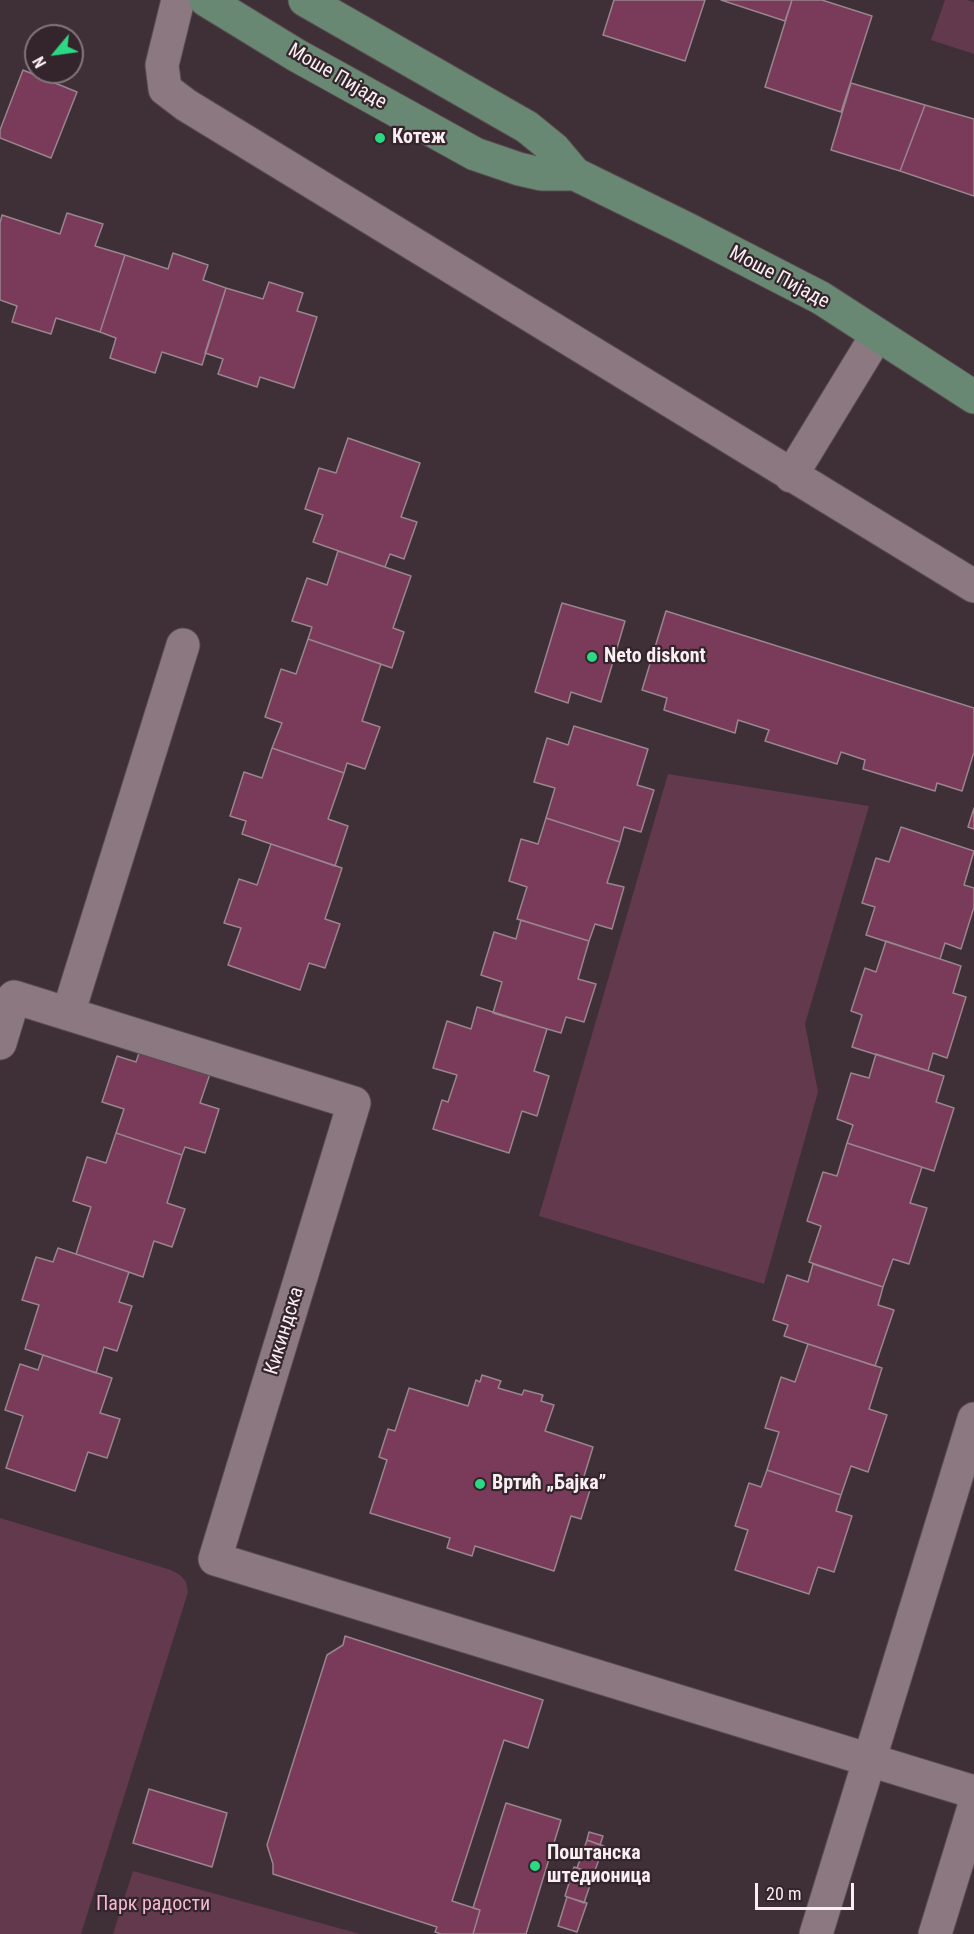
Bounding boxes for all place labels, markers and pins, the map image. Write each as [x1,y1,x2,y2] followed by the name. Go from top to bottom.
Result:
[392,126,446,150] place label: Котеж
[373,131,387,145] marker: Котеж
[604,645,706,669] place label: Neto diskont
[585,650,599,664] marker: Neto diskont
[492,1472,606,1496] place label: Вртић „Бајка”
[473,1477,487,1491] marker: Вртић „Бајка”
[547,1842,651,1889] place label: Поштанска штедионица
[528,1859,542,1873] marker: Поштанска штедионица

